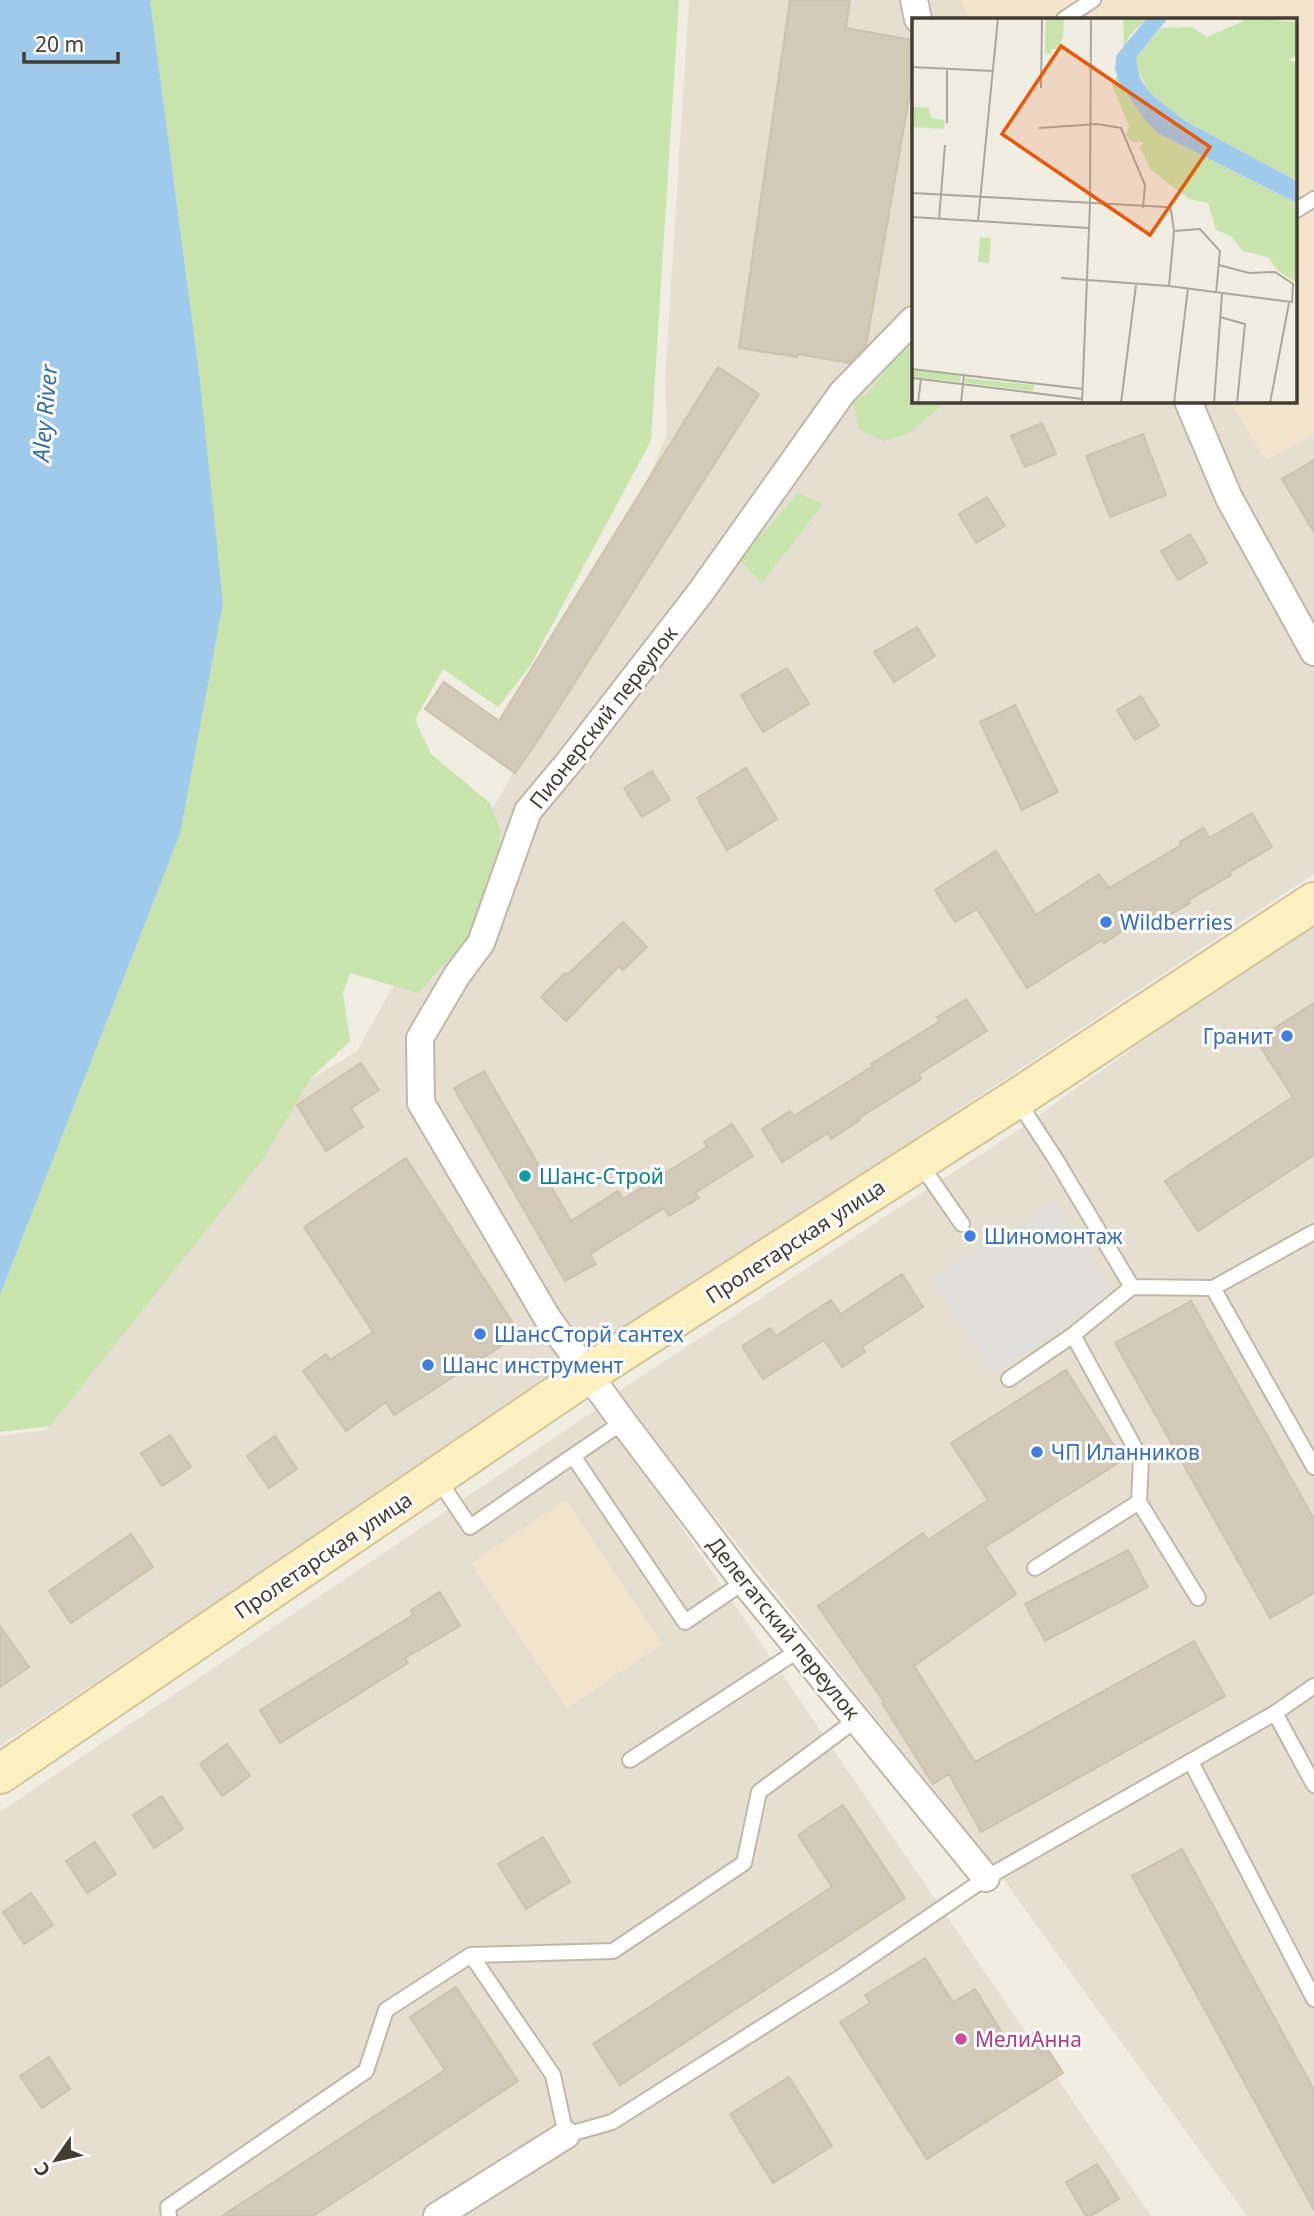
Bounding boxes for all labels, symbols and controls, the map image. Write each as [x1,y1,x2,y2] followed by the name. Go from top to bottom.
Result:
[912,18,1296,402] inset map
[24,21,119,65] scale bar
[35,30,84,58] text: 20 m
[24,362,64,465] water label: Aley River
[523,620,683,814] street label: Пионерский переулок
[1120,908,1233,936] place label: Wildberries
[1098,914,1114,930] marker: Wildberries
[1203,1022,1273,1050] place label: Гранит
[1279,1028,1295,1044] marker: Гранит
[539,1162,664,1190] place label: Шанс-Строй
[517,1168,533,1184] marker: Шанс-Строй
[700,1173,890,1309] street label: Пролетарская улица
[984,1222,1123,1250] place label: Шиномонтаж
[962,1228,978,1244] marker: Шиномонтаж
[494,1320,684,1348] place label: ШансСторй сантех
[472,1326,488,1342] marker: ШансСторй сантех
[442,1351,624,1379] place label: Шанс инструмент
[420,1357,436,1373] marker: Шанс инструмент
[1051,1438,1200,1466] place label: ЧП Иланников
[1029,1444,1045,1460] marker: ЧП Иланников
[229,1485,417,1625] street label: Пролетарская улица
[701,1531,867,1725] street label: Делегатский переулок
[975,2025,1082,2053] place label: МелиАнна
[953,2031,969,2047] marker: МелиАнна
[21,2125,91,2195] north arrow
[28,2157,56,2182] text: С

